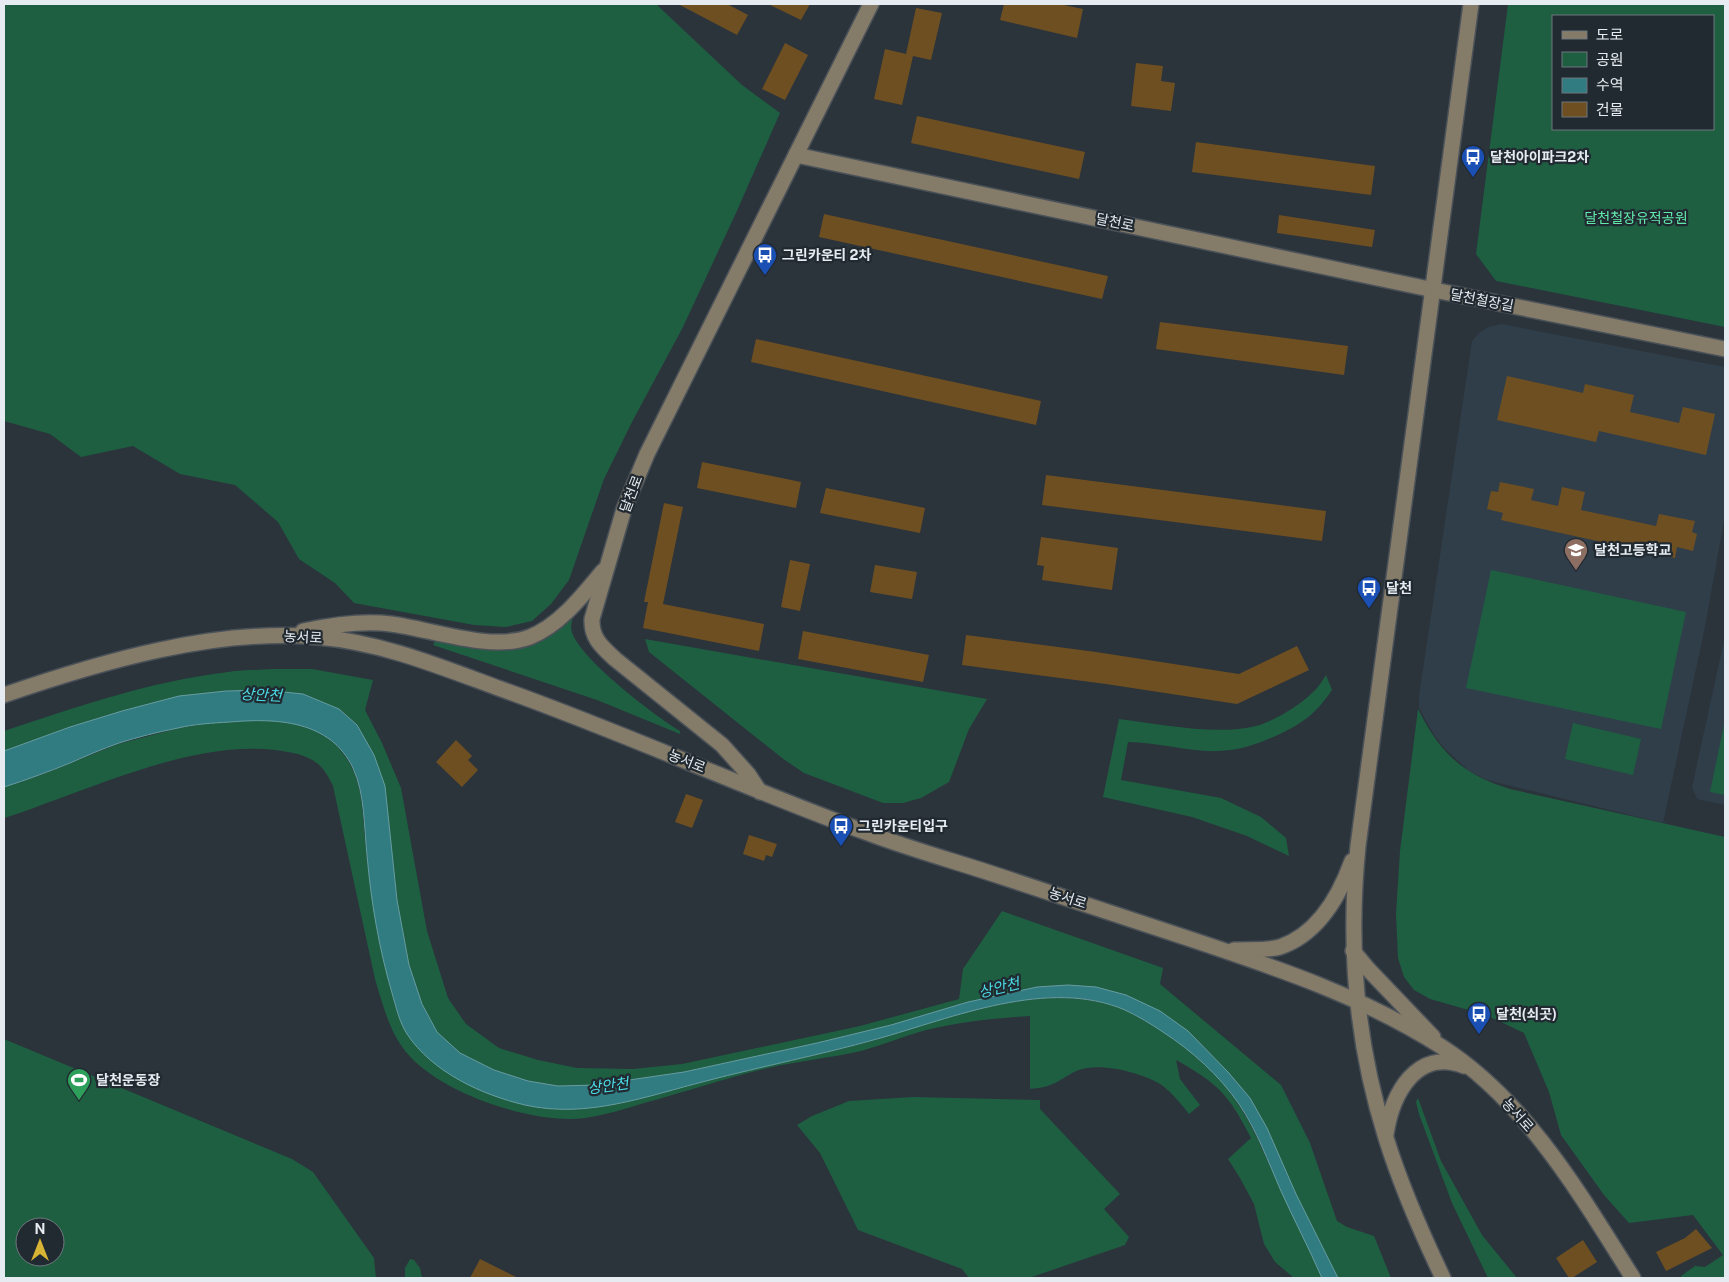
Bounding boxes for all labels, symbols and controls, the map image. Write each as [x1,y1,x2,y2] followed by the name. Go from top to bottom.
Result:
[1552,15,1714,130] legend
[1596,26,1624,43] text: 도로
[1596,51,1624,68] text: 공원
[1596,76,1624,93] text: 수역
[1596,101,1624,118] text: 건물
[1460,144,1486,178] bus stop icon: 달천아이파크2차
[1490,149,1589,165] place label: 달천아이파크2차
[1094,210,1136,234] street label: 달천로
[1584,210,1688,226] park label: 달천철장유적공원
[752,242,778,276] bus stop icon: 그린카운티 2차
[782,247,871,263] place label: 그린카운티 2차
[1449,286,1515,314] street label: 달천철장길
[617,473,645,515] street label: 달천로
[1563,537,1589,571] school or university icon: 달천고등학교
[1594,542,1671,558] place label: 달천고등학교
[1356,575,1382,609] bus stop icon: 달천
[1386,580,1412,596] place label: 달천
[283,628,323,646] street label: 농서로
[240,685,284,704] water label: 상안천
[666,746,708,776] street label: 농서로
[828,813,854,847] bus stop icon: 그린카운티입구
[858,818,948,834] place label: 그린카운티입구
[1047,884,1089,912] street label: 농서로
[977,974,1023,1001] water label: 상안천
[1466,1001,1492,1035] bus stop icon: 달천(쇠곳)
[1496,1006,1557,1022] place label: 달천(쇠곳)
[66,1067,92,1101] sports icon: 달천운동장
[96,1072,161,1088] place label: 달천운동장
[586,1074,632,1097] water label: 상안천
[1499,1095,1537,1135] street label: 농서로
[15,1217,65,1267] north arrow
[35,1221,45,1237] text: N

